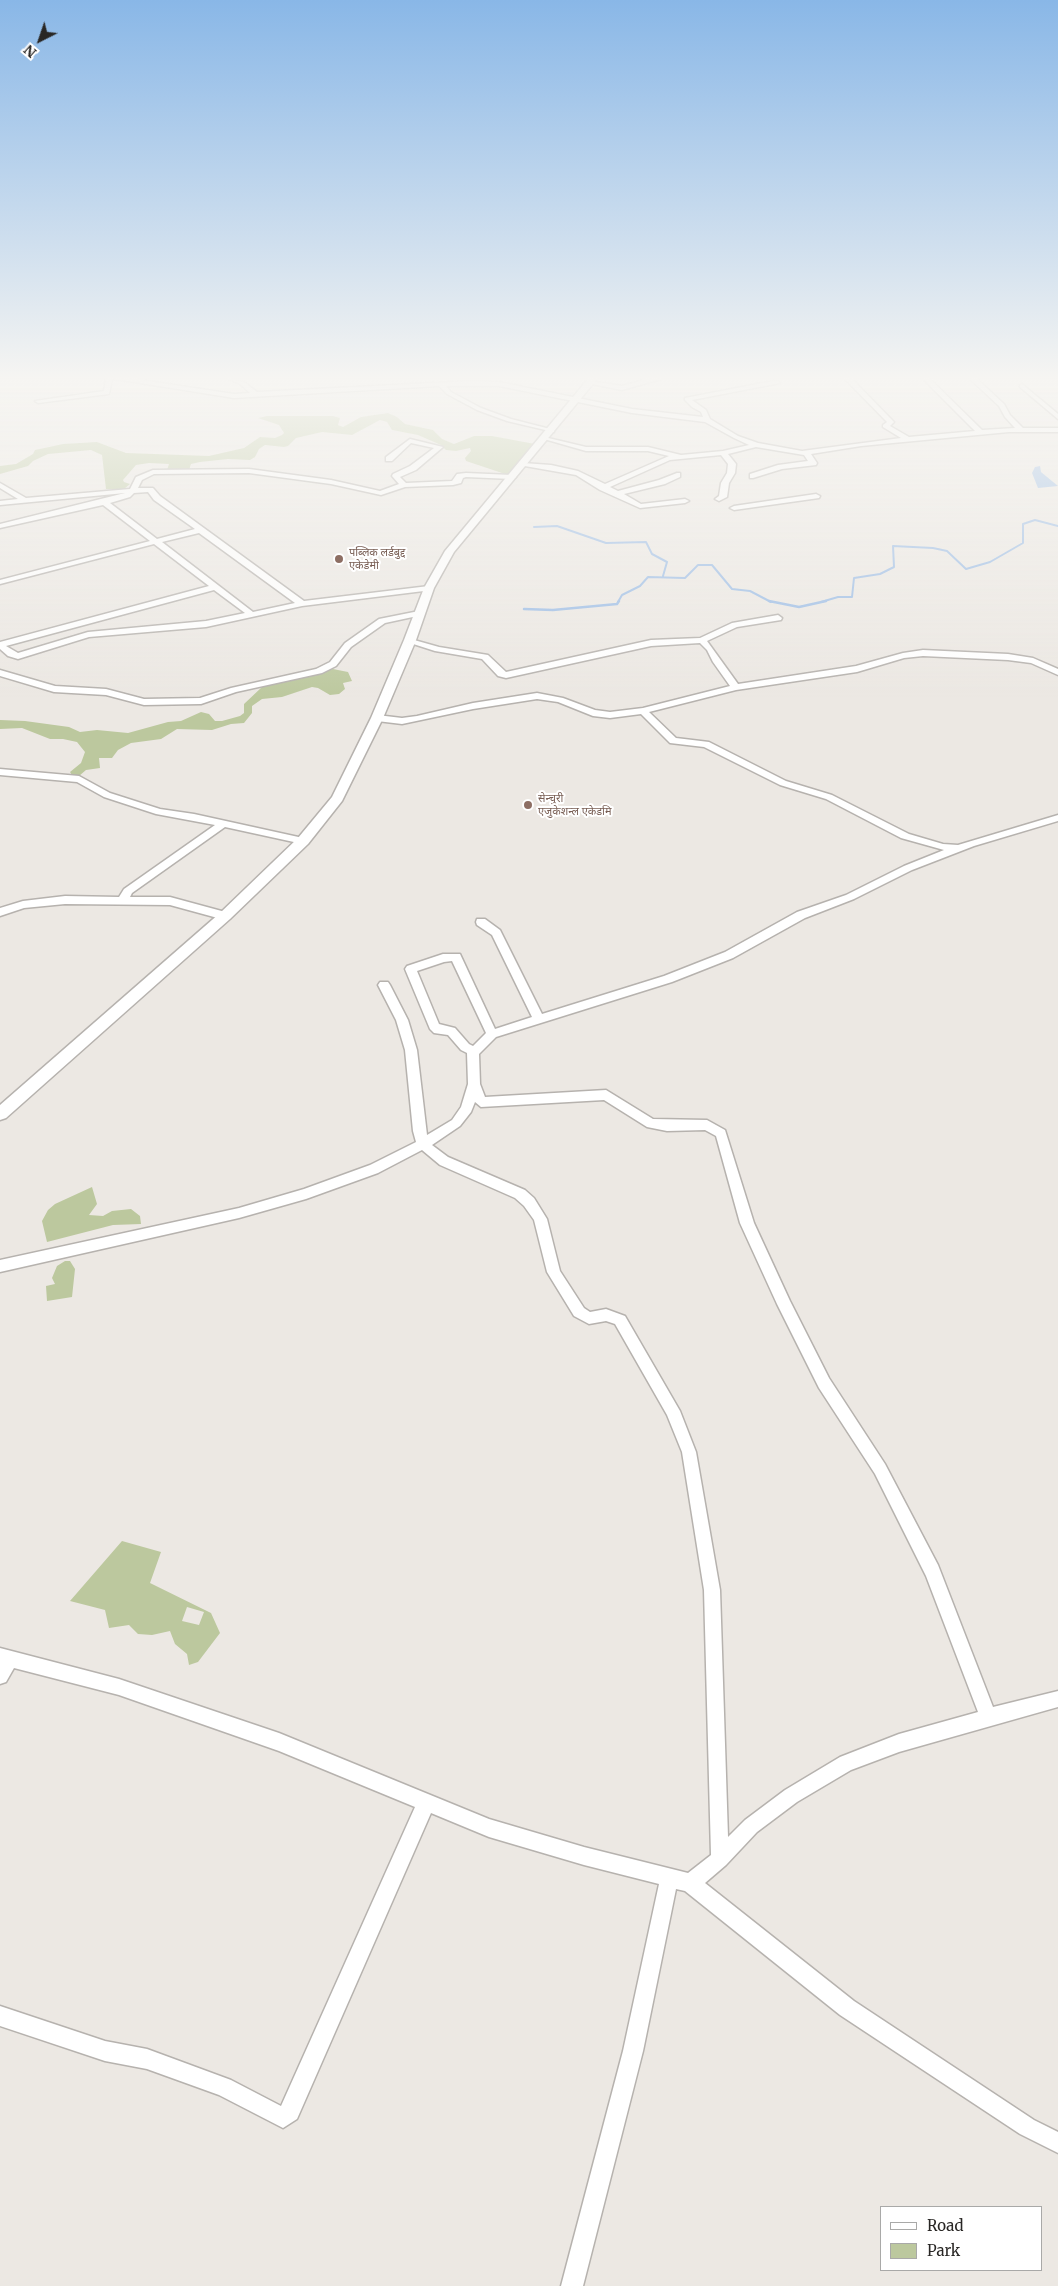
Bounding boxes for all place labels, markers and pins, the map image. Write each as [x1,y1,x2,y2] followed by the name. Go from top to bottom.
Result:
[349,546,405,572] place label: पब्लिक लर्डबुद्द एकेडेमी
[333,553,345,565] marker: पब्लिक लर्डबुद्द एकेडेमी
[538,792,612,818] place label: सेन्चुरी एजुकेशन्ल एकेडमि
[522,799,534,811] marker: सेन्चुरी एजुकेशन्ल एकेडमि

